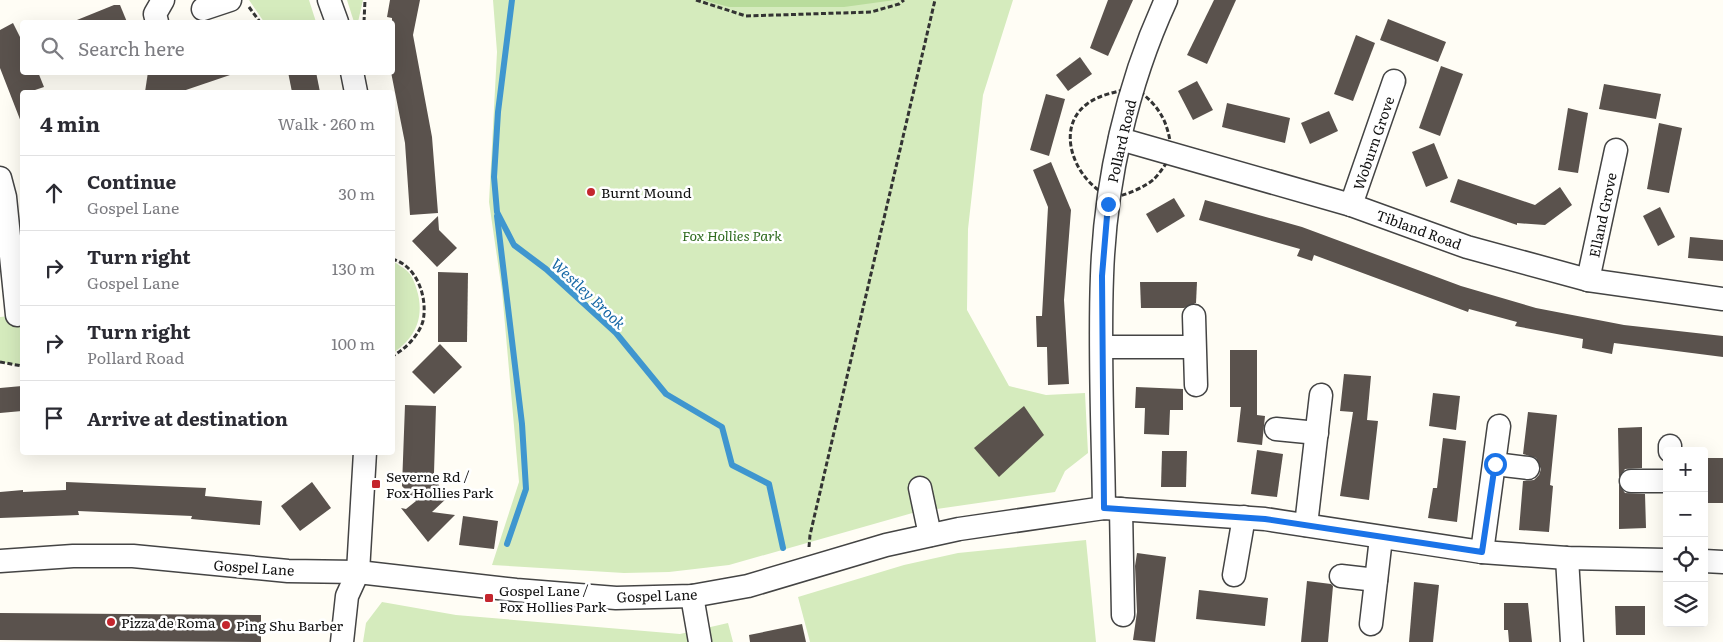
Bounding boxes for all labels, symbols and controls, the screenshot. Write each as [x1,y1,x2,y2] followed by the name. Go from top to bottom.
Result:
[20,20,395,75] search box
[38,34,66,62] icon: search
[78,34,185,62] text: Search here
[1348,93,1398,193] street label: Woburn Grove
[1102,97,1140,185] street label: Pollard Road
[40,107,100,138] text: 4 min
[278,111,375,135] text: Walk · 260 m
[87,167,176,195] text: Continue
[1583,171,1621,259] street label: Elland Grove
[40,179,68,207] icon: ahead
[338,181,375,205] text: 30 m
[601,182,692,202] place label: Burnt Mound
[585,186,597,198] marker: Burnt Mound
[1097,193,1120,216] route end
[87,195,179,219] text: Gospel Lane
[1374,204,1465,254] street label: Tibland Road
[682,225,782,245] park label: Fox Hollies Park
[87,242,191,270] text: Turn right
[546,252,632,334] water label: Westley Brook
[40,254,68,282] icon: right
[332,256,375,280] text: 130 m
[87,270,179,294] text: Gospel Lane
[87,317,191,345] text: Turn right
[40,329,68,357] icon: right
[331,331,375,355] text: 100 m
[87,345,184,369] text: Pollard Road
[40,404,68,432] icon: arrive
[87,404,288,432] text: Arrive at destination
[1663,447,1708,627] map controls
[1663,447,1708,492] button: +
[1484,453,1507,476] route start
[386,466,494,502] place label: Severne Rd / Fox Hollies Park
[370,478,382,490] marker: Severne Rd / Fox Hollies Park
[1663,492,1708,537] button: −
[1663,537,1708,582] button: locate
[213,554,295,580] street label: Gospel Lane
[499,580,607,616] place label: Gospel Lane / Fox Hollies Park
[1663,582,1708,627] button: layers
[616,584,698,606] street label: Gospel Lane
[483,592,495,604] marker: Gospel Lane / Fox Hollies Park
[121,612,216,632] place label: Pizza de Roma
[236,615,344,635] place label: Ping Shu Barber
[105,616,117,628] marker: Pizza de Roma
[220,619,232,631] marker: Ping Shu Barber

